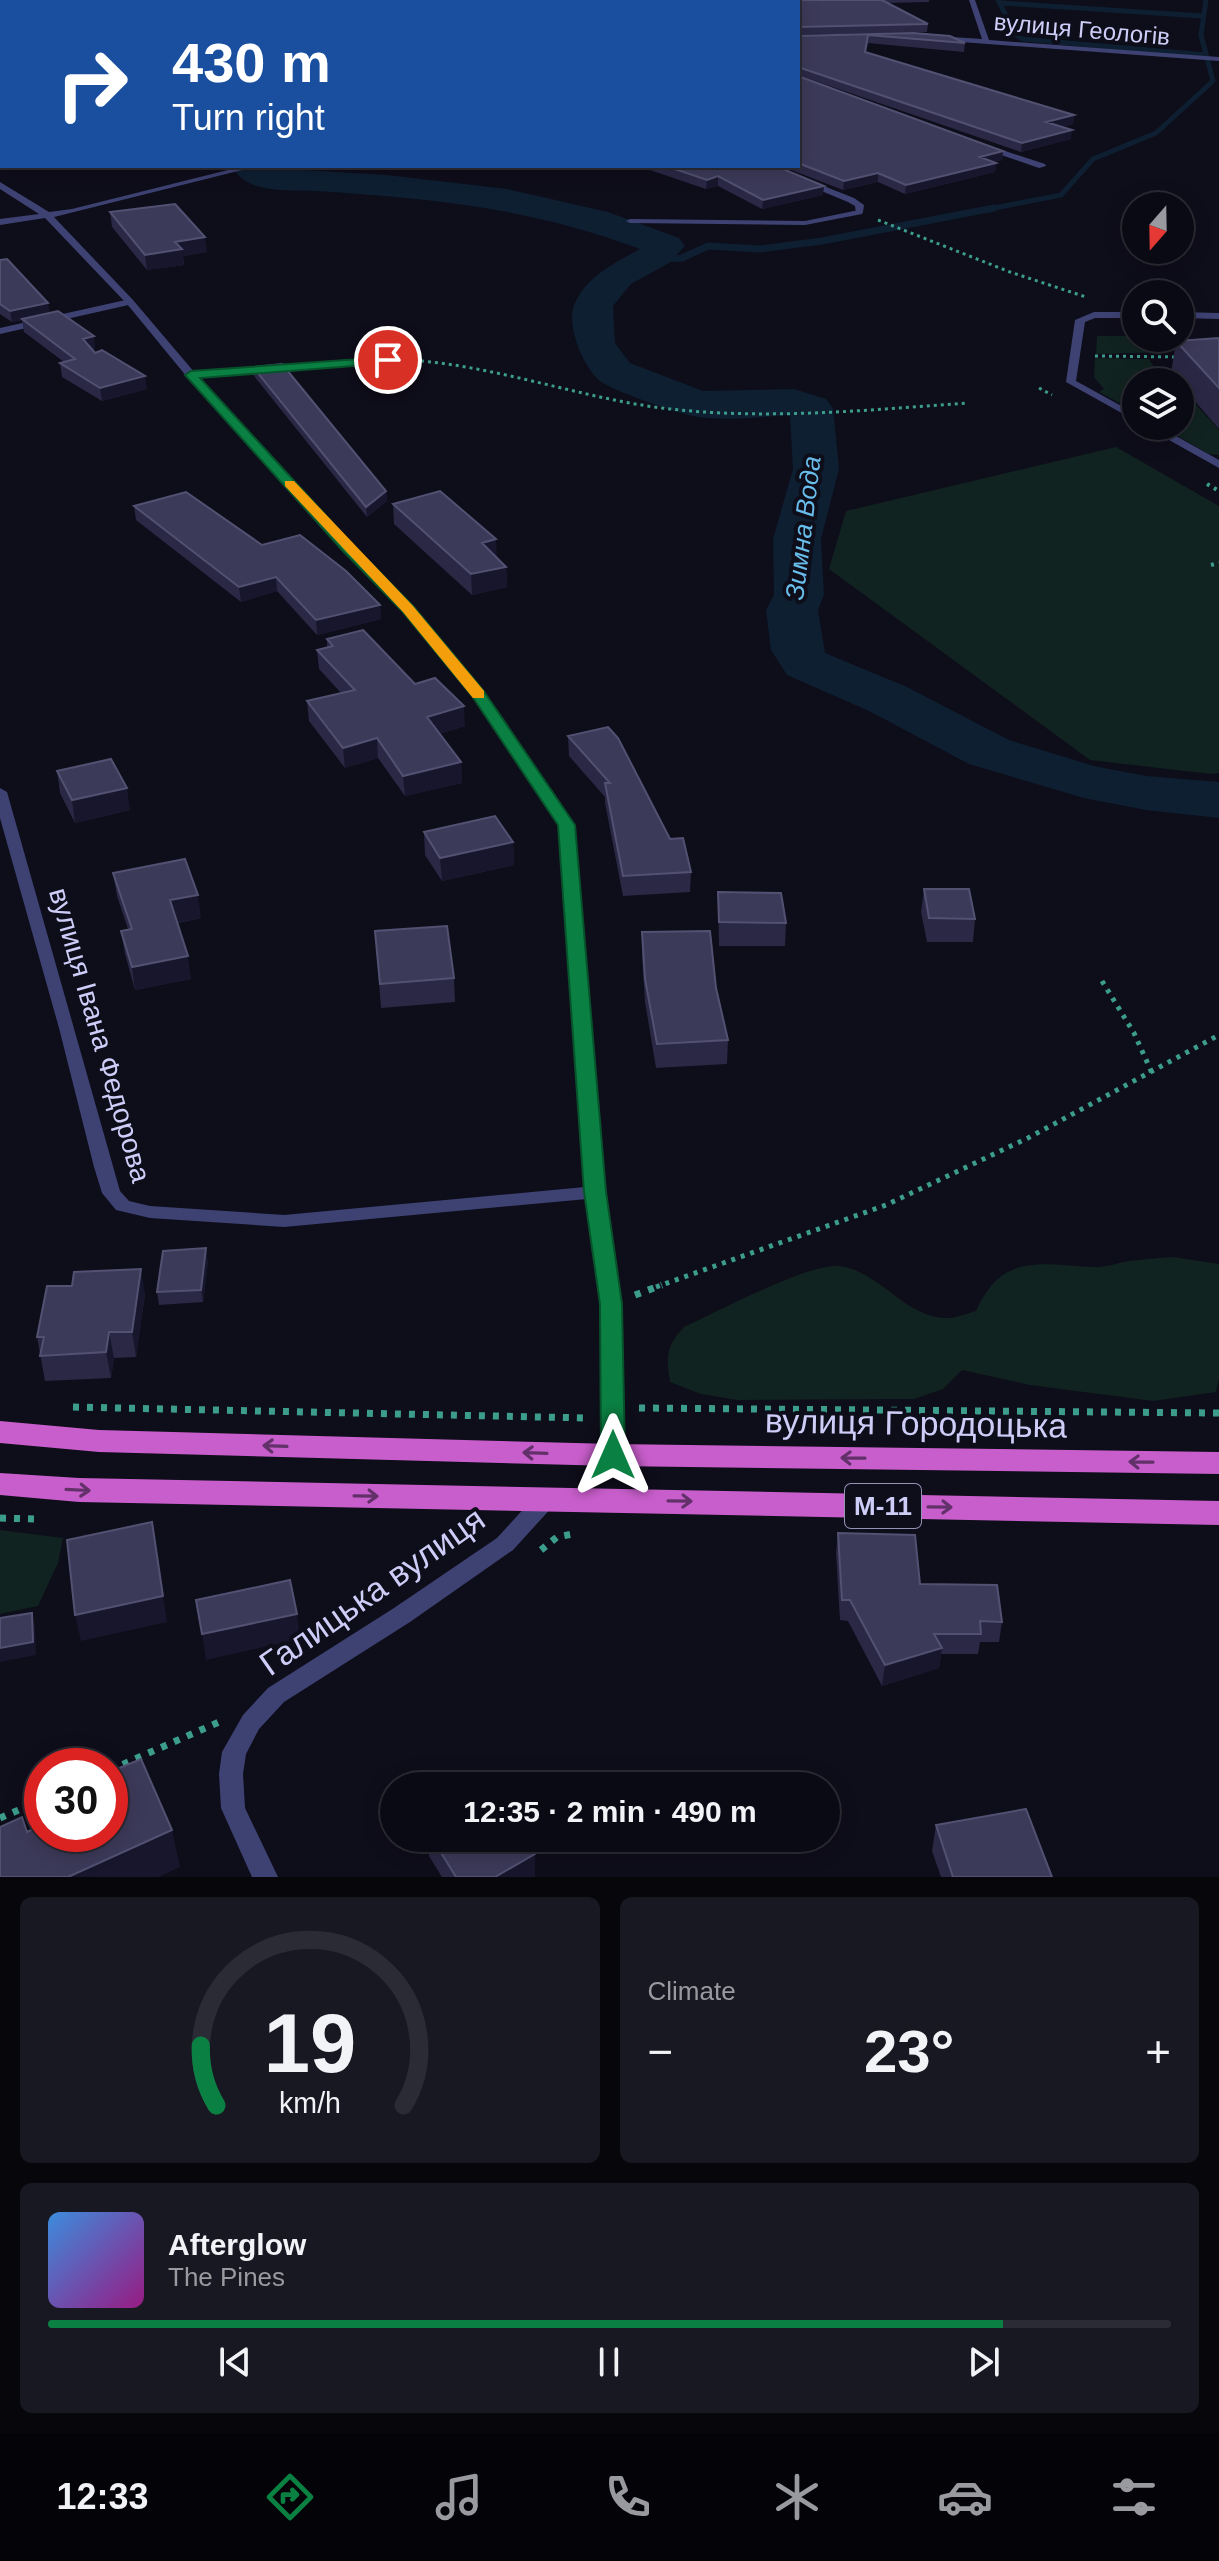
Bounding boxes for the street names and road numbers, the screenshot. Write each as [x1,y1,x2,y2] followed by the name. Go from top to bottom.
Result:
[993,8,1171,50] street label: вулиця Геологів
[43,884,157,1186] street label: вулиця Івана Федорова
[765,1401,1068,1445] street label: вулиця Городоцька
[845,1484,921,1528] road number: М-11
[252,1499,492,1683] street label: Галицька вулиця

